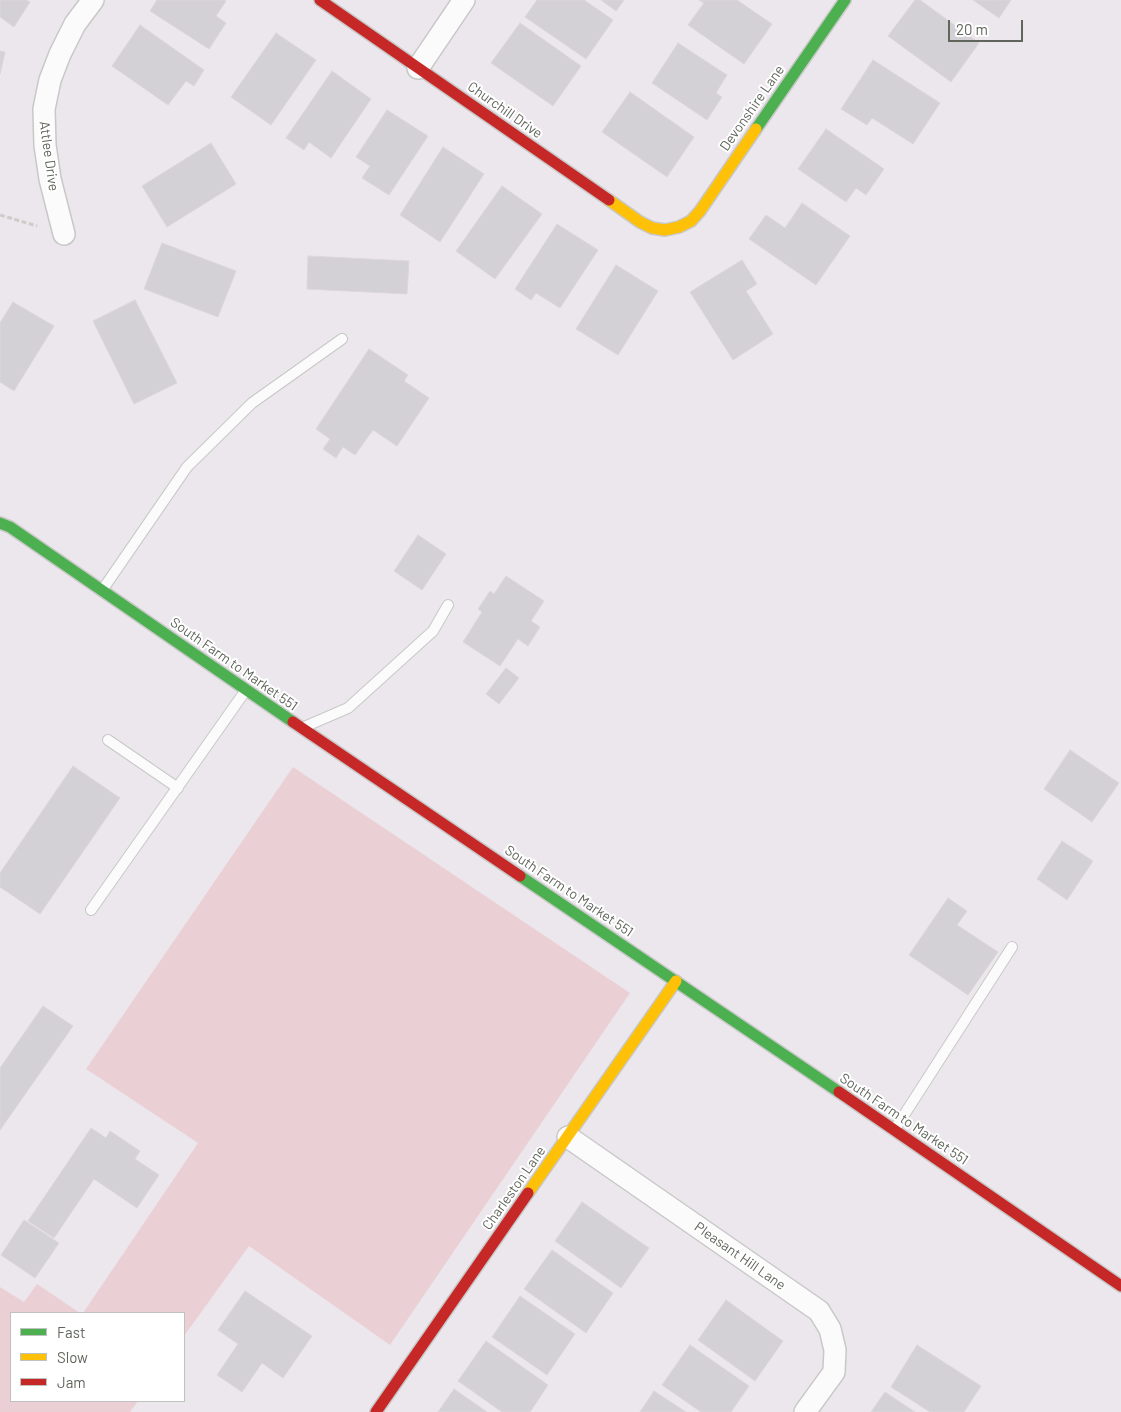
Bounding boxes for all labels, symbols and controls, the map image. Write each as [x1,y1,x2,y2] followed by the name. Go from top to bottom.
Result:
[951,10,1026,42] scale bar
[956,20,988,38] text: 20 m
[716,62,788,154] street label: Devonshire Lane
[464,78,546,142] street label: Churchill Drive
[36,120,62,192] street label: Attlee Drive
[167,614,301,714] street label: South Farm to Market 551
[502,842,636,940] street label: South Farm to Market 551
[837,1070,971,1168] street label: South Farm to Market 551
[479,1143,549,1233] street label: Charleston Lane
[691,1218,789,1294] street label: Pleasant Hill Lane
[10,1312,185,1402] legend
[57,1323,85,1341] text: Fast
[57,1348,88,1366] text: Slow
[57,1373,86,1391] text: Jam

